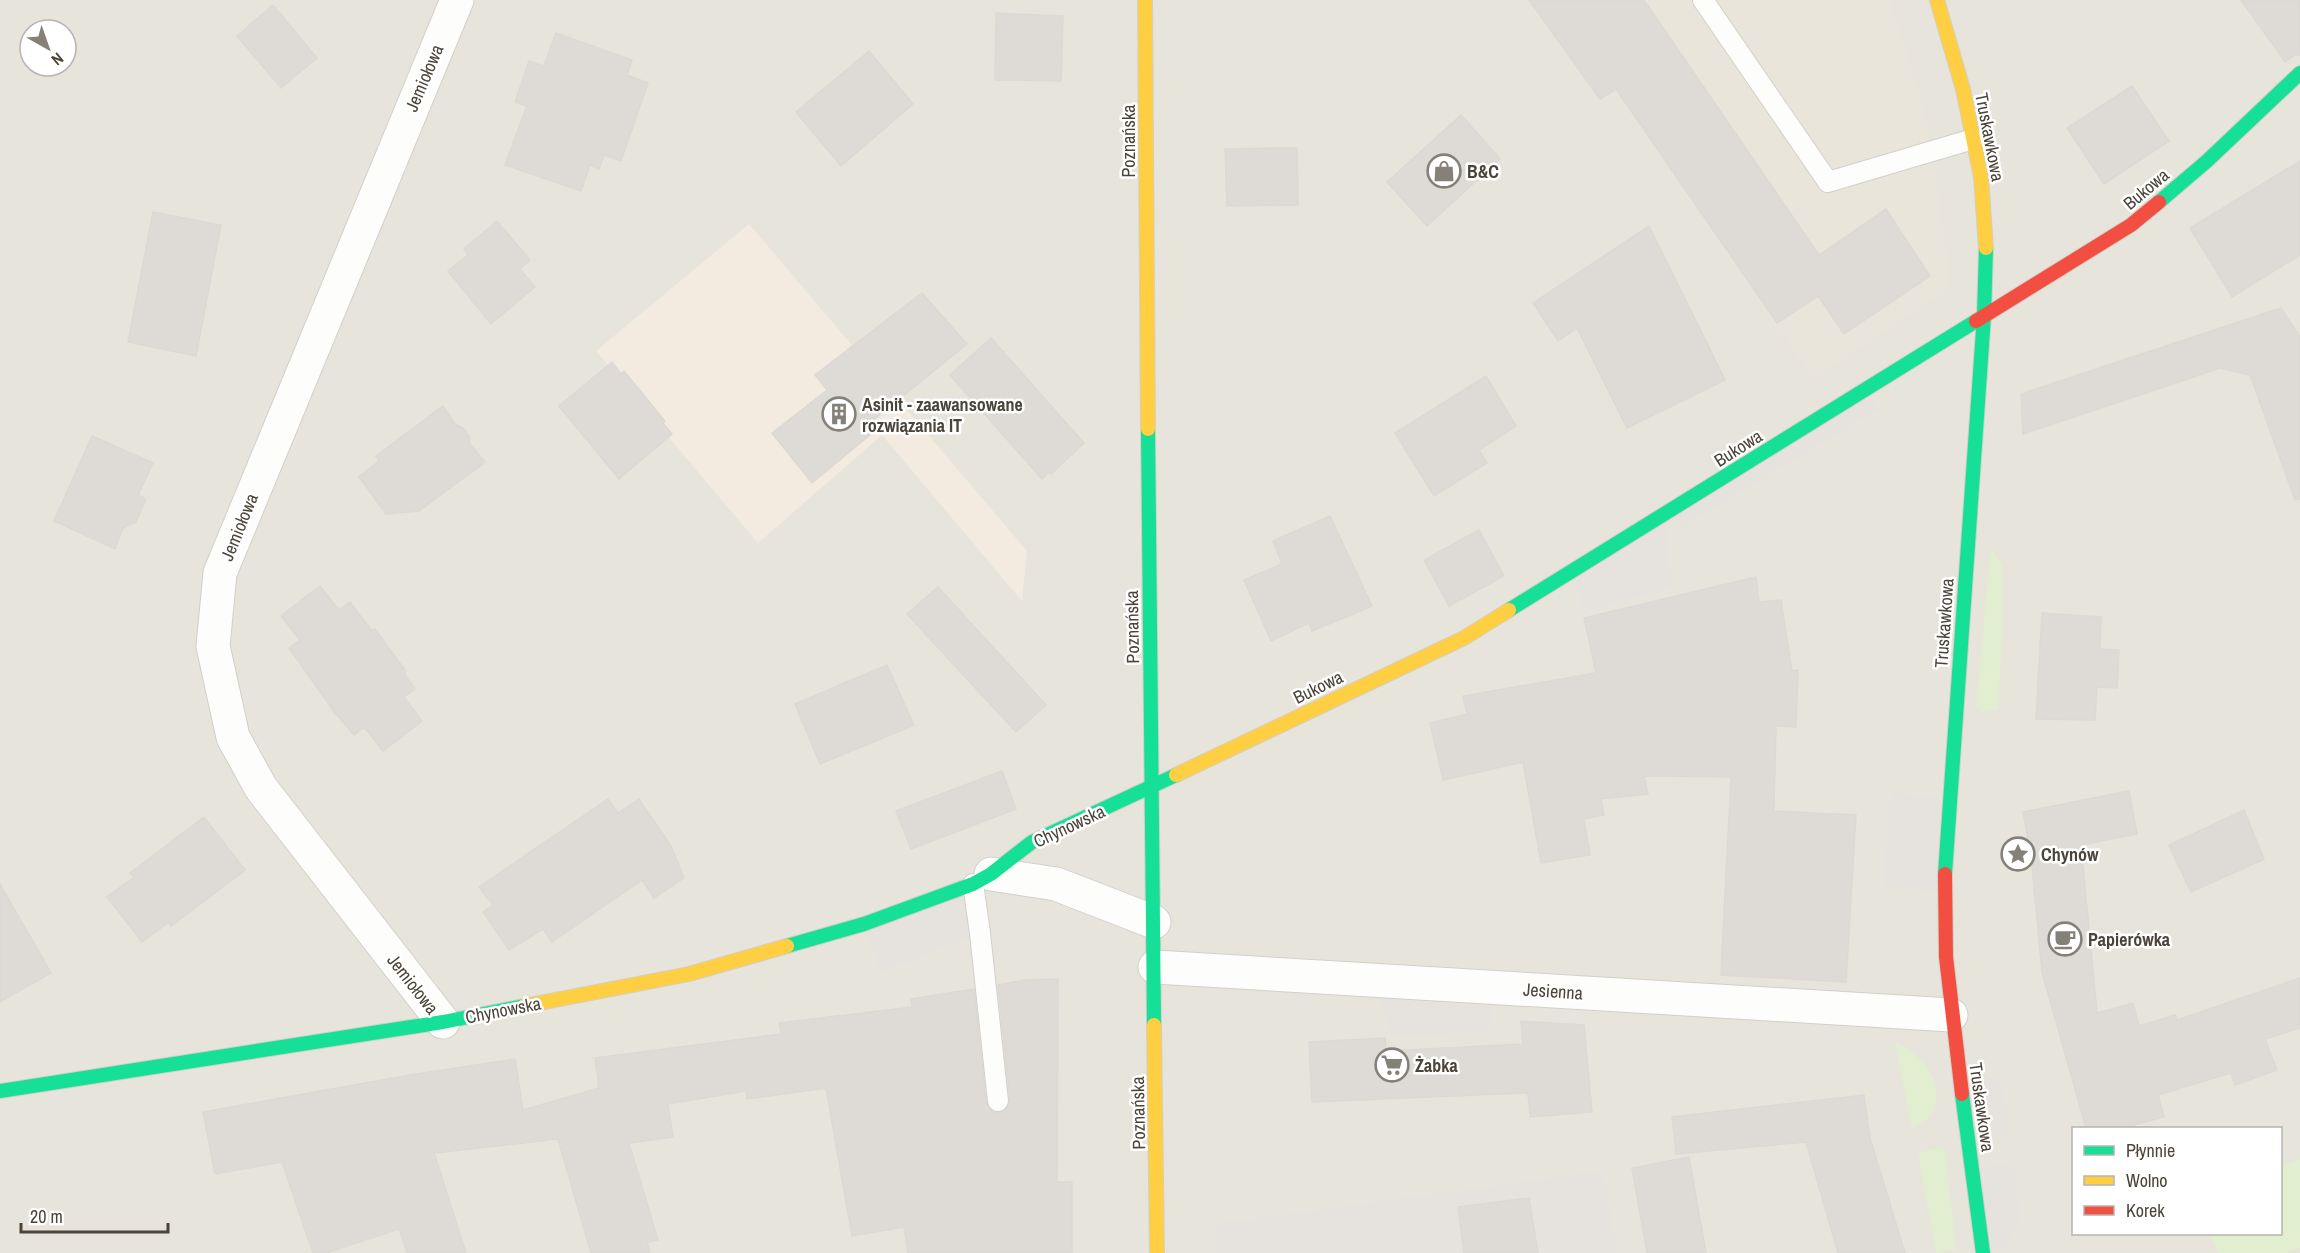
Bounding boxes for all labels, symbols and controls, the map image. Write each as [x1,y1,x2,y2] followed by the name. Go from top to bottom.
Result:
[18,18,78,78] north arrow
[399,41,449,115] street label: Jemiołowa
[47,48,68,71] text: N
[1969,91,2011,183] street label: Truskawkowa
[1116,104,1141,178] street label: Poznańska
[1426,153,1462,189] shop icon: B&C
[1467,159,1499,184] place label: B&C
[2118,163,2174,215] street label: Bukowa
[862,392,1023,438] place label: Asinit - zaawansowane rozwiązania IT
[821,396,857,432] building icon: Asinit - zaawansowane rozwiązania IT
[1709,423,1767,473] street label: Bukowa
[214,490,264,564] street label: Jemiołowa
[1928,577,1960,669] street label: Truskawkowa
[1119,590,1145,664] street label: Poznańska
[1289,664,1347,710] street label: Bukowa
[1029,799,1109,853] street label: Chynowska
[2000,836,2036,872] place icon: Chynów
[2041,842,2099,867] place label: Chynów
[2047,921,2083,957] cafe icon: Papierówka
[2088,927,2171,952] place label: Papierówka
[381,949,445,1019] street label: Jemiołowa
[1522,976,1584,1006] street label: Jesienna
[463,990,543,1030] street label: Chynowska
[1374,1047,1410,1083] supermarket icon: Żabka
[1415,1053,1458,1078] place label: Żabka
[1963,1061,2001,1153] street label: Truskawkowa
[1125,1076,1151,1150] street label: Poznańska
[2072,1127,2282,1235] legend
[2126,1138,2175,1163] text: Płynnie
[2126,1168,2168,1193] text: Wolno
[21,1196,168,1234] scale bar
[2126,1198,2165,1223] text: Korek
[30,1204,63,1229] text: 20 m

